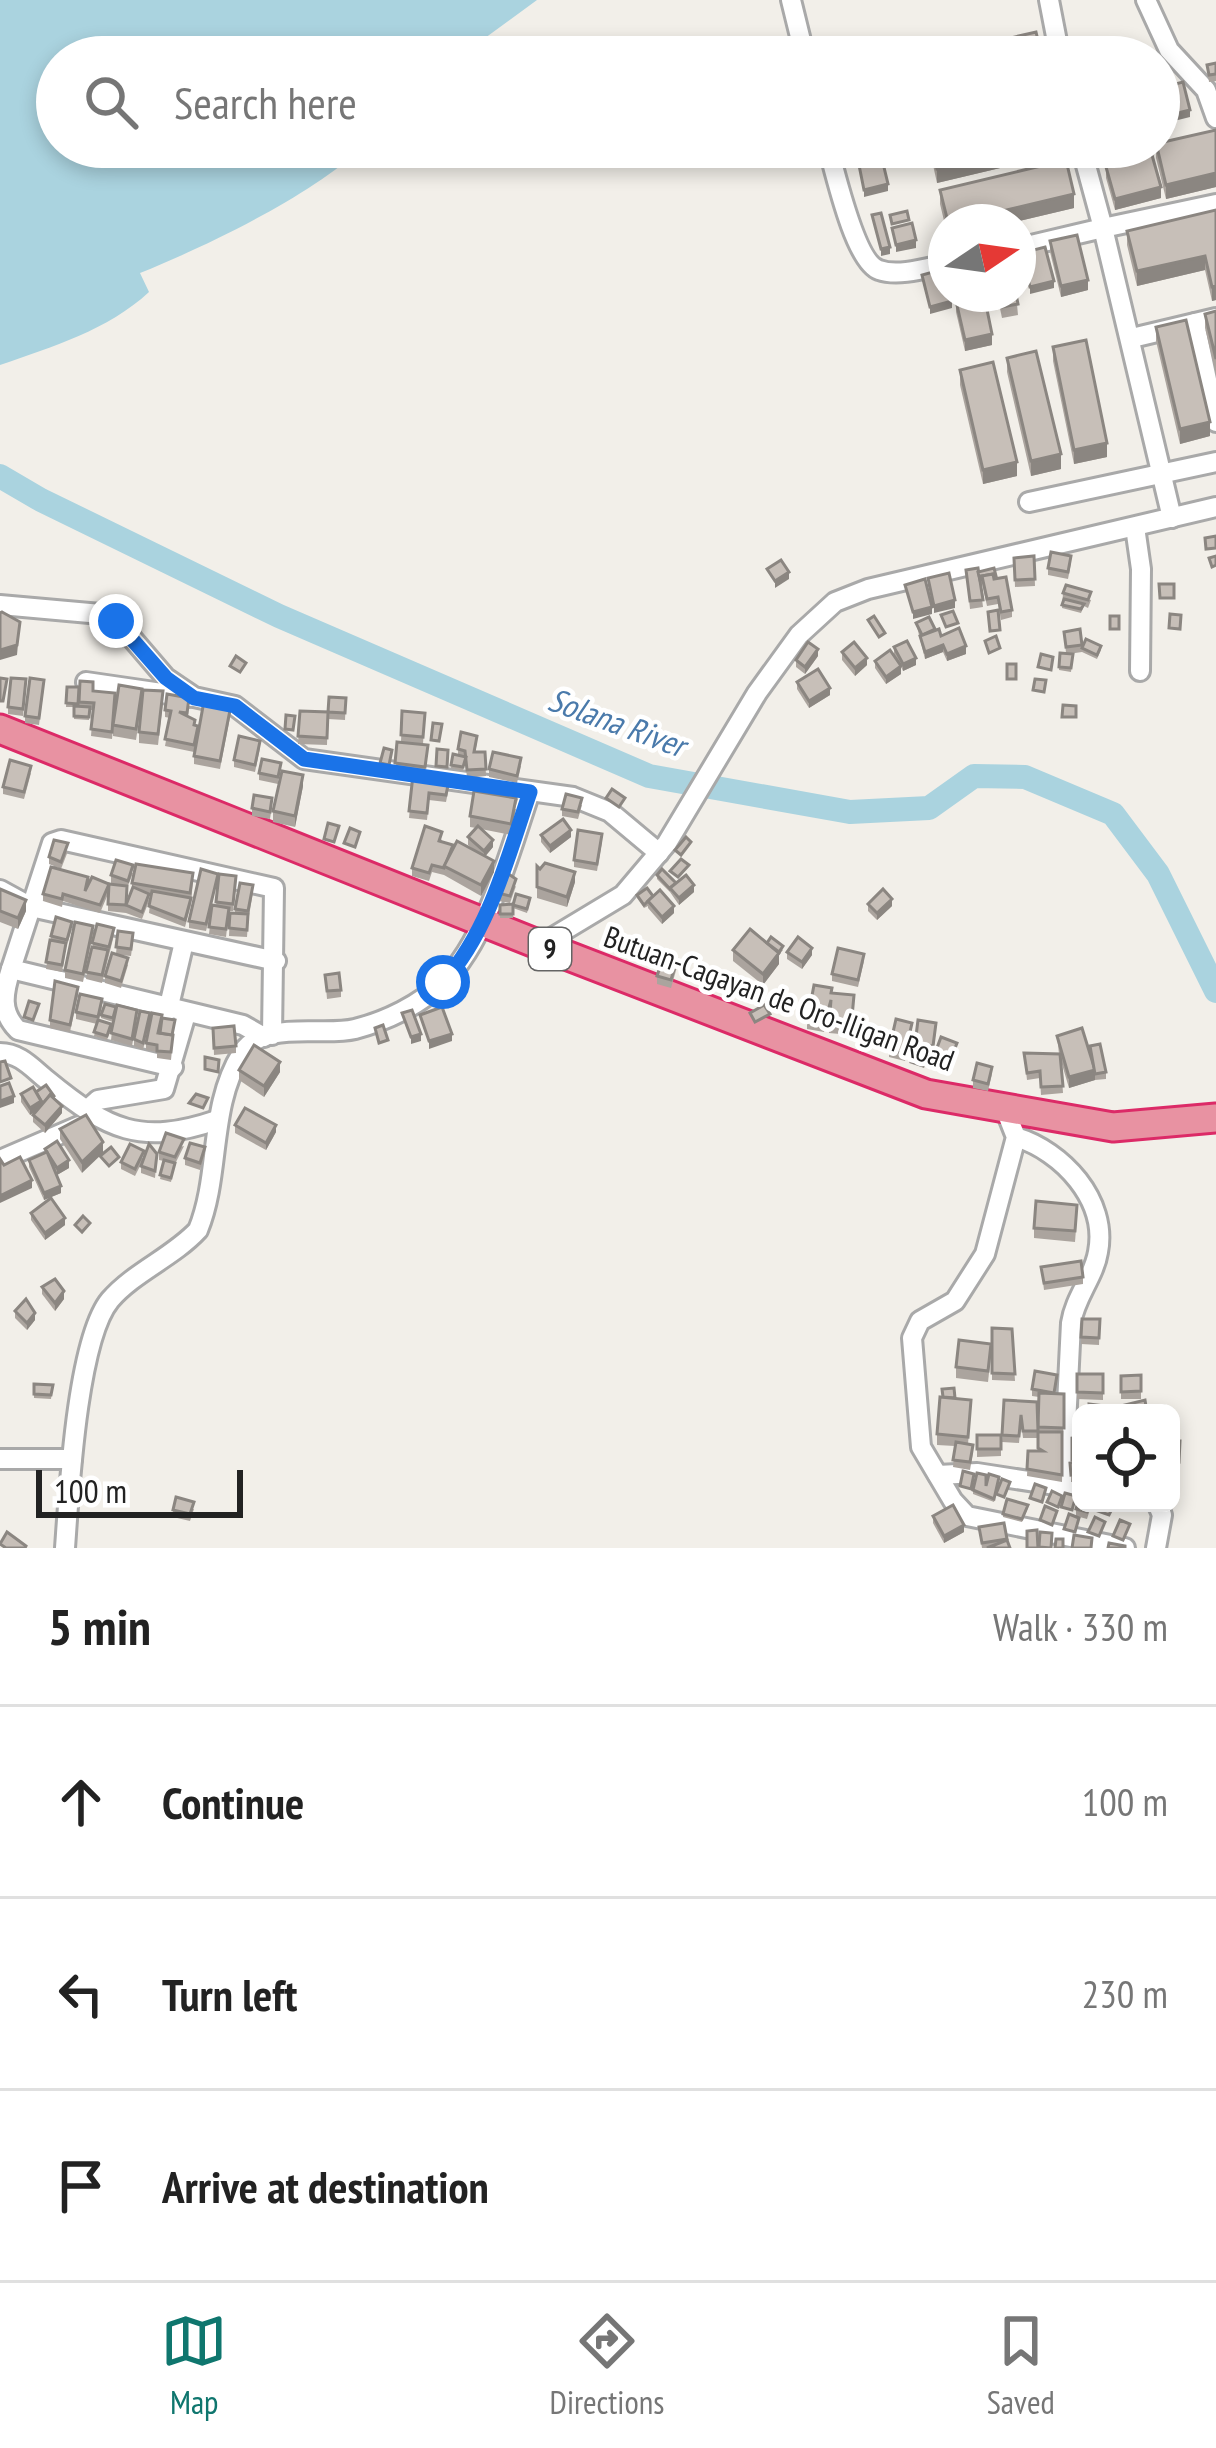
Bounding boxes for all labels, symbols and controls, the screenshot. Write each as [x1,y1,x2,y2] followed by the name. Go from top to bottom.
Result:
[36,36,1180,168] search box
[78,69,144,135] icon: search
[174,73,357,131] text: Search here
[928,204,1036,312] north arrow
[89,594,143,648] route end
[543,677,695,767] water label: Solana River
[599,916,960,1079] street label: Butuan-Cagayan de Oro-Iligan Road
[529,928,571,970] road number: 9
[416,955,470,1009] route start
[1072,1404,1180,1512] map controls
[1072,1404,1180,1512] button: locate
[36,1464,243,1517] scale bar
[54,1469,127,1512] text: 100 m
[48,1593,151,1659] text: 5 min
[993,1601,1168,1652] text: Walk · 330 m
[48,1769,114,1835] icon: ahead
[162,1773,304,1831] text: Continue
[1082,1776,1168,1827] text: 100 m
[48,1961,114,2027] icon: left
[162,1965,297,2023] text: Turn left
[1082,1968,1168,2019] text: 230 m
[48,2153,114,2219] icon: arrive
[162,2157,489,2215] text: Arrive at destination
[161,2308,227,2423] tab: Map
[550,2308,664,2423] tab: Directions
[987,2308,1055,2423] tab: Saved

